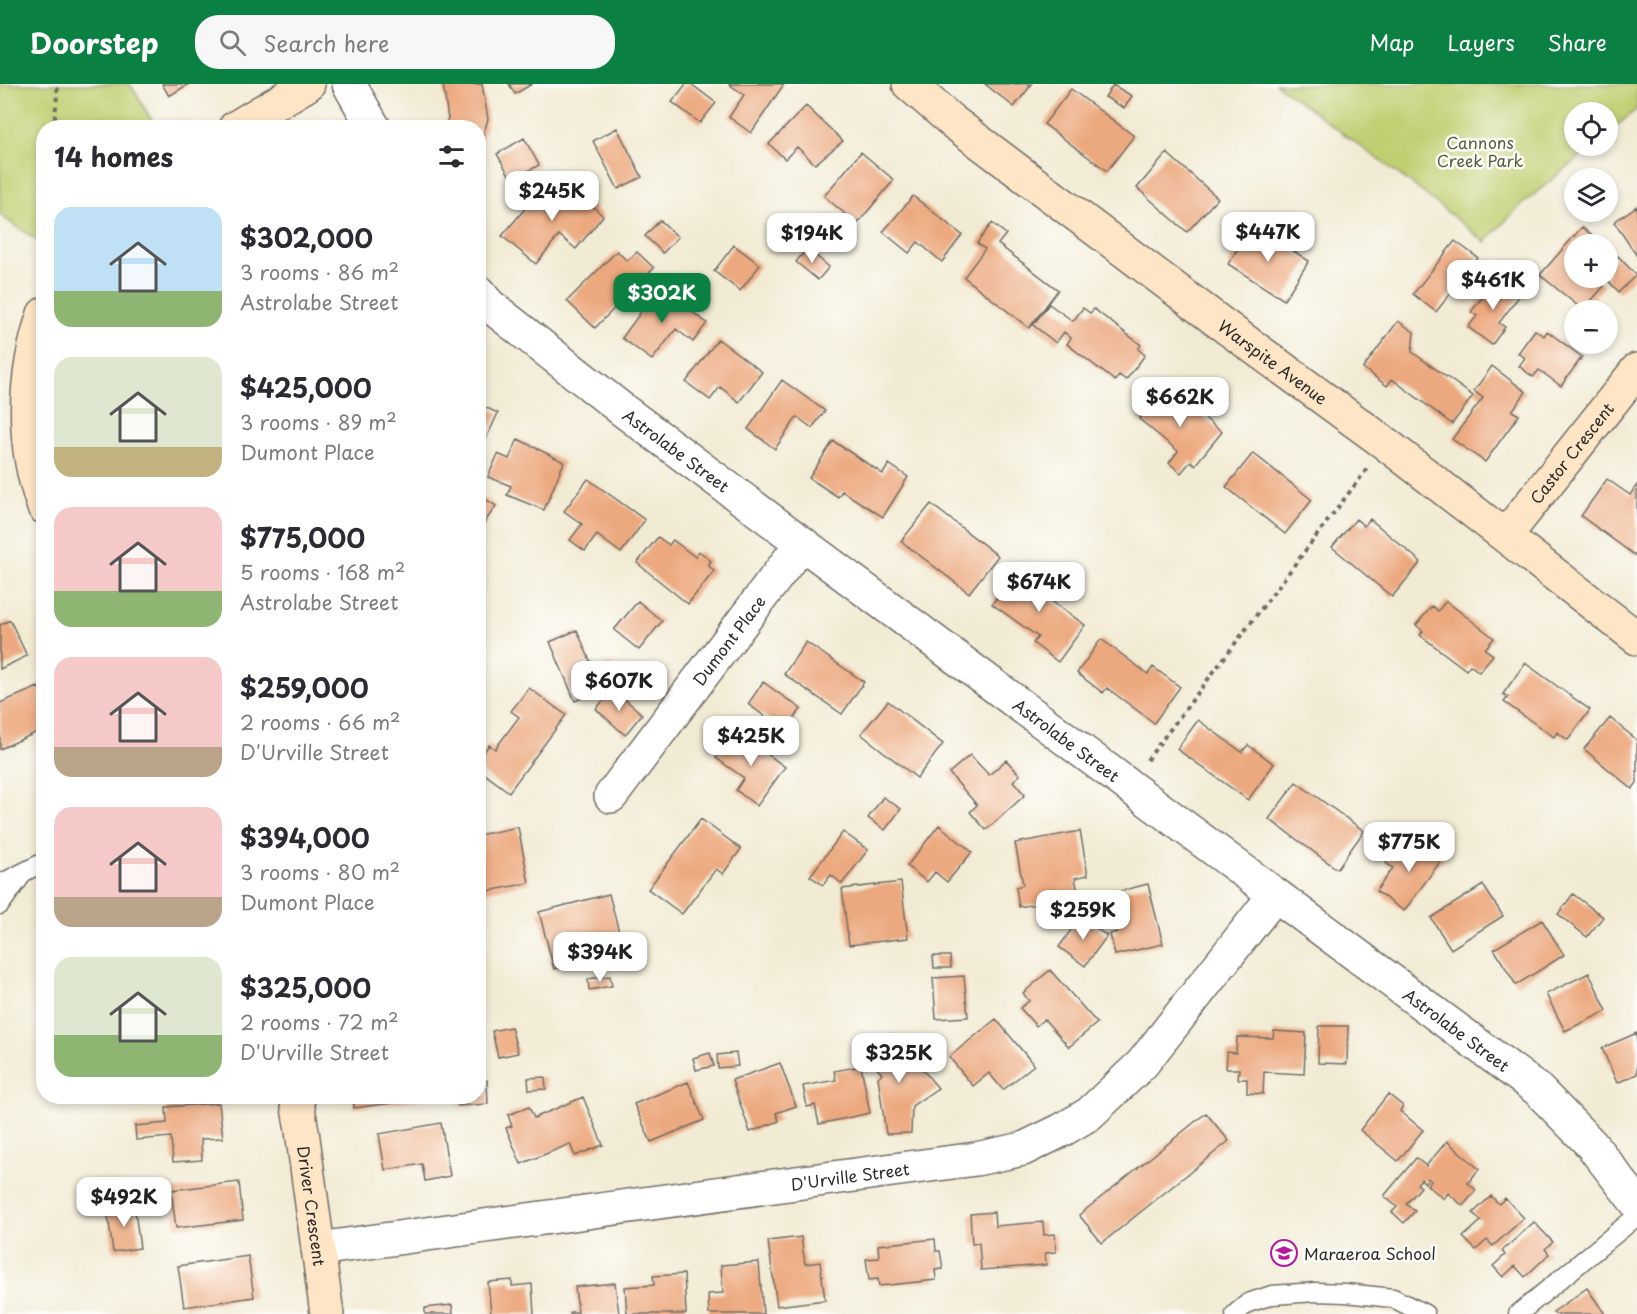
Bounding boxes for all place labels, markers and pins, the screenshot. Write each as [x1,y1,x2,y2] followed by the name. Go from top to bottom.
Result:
[510,171,594,222] pin: $245K
[1226,212,1310,263] pin: $447K
[770,213,854,264] pin: $194K
[1451,260,1535,311] pin: $461K
[620,273,704,324] pin: $302K
[1138,377,1222,428] pin: $662K
[997,562,1081,613] pin: $674K
[577,661,661,712] pin: $607K
[709,716,793,767] pin: $425K
[1367,822,1451,873] pin: $775K
[1041,890,1125,941] pin: $259K
[558,932,642,983] pin: $394K
[857,1033,941,1084] pin: $325K
[82,1177,166,1228] pin: $492K
[1269,1238,1299,1268] school or university icon: Maraeroa School
[1304,1241,1436,1265] place label: Maraeroa School

